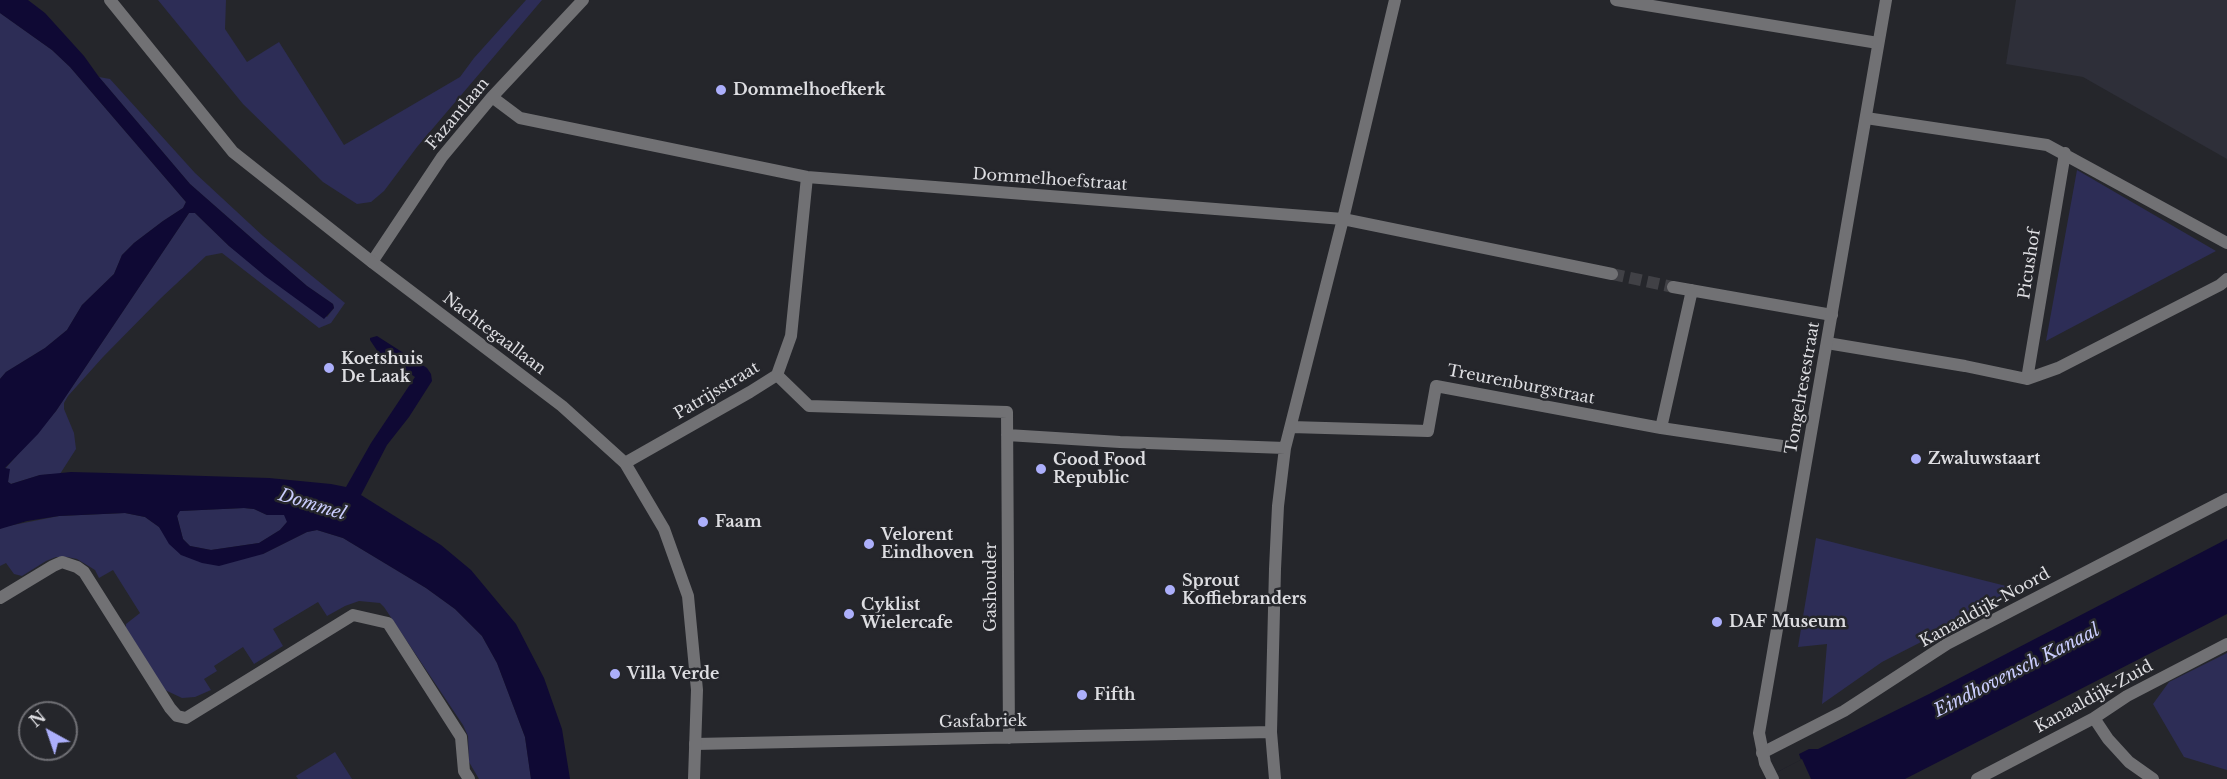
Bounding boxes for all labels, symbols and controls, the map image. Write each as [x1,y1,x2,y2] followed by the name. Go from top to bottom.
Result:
[422,74,494,154] street label: Fazantlaan
[733,80,885,100] place label: Dommelhoefkerk
[714,83,728,97] marker: Dommelhoefkerk
[972,165,1128,195] street label: Dommelhoefstraat
[2015,227,2045,301] street label: Picushof
[439,289,549,379] street label: Nachtegaallaan
[1782,320,1824,456] street label: Tongelresestraat
[341,349,423,387] place label: Koetshuis De Laak
[671,358,763,424] street label: Patrijsstraat
[322,361,336,375] marker: Koetshuis De Laak
[1446,361,1596,409] street label: Treurenburgstraat
[1928,449,2040,469] place label: Zwaluwstaart
[1053,450,1146,488] place label: Good Food Republic
[1909,452,1923,466] marker: Zwaluwstaart
[1034,462,1048,476] marker: Good Food Republic
[276,485,348,525] water label: Dommel
[715,512,762,532] place label: Faam
[696,515,710,529] marker: Faam
[881,525,974,563] place label: Velorent Eindhoven
[862,537,876,551] marker: Velorent Eindhoven
[981,542,1001,632] street label: Gashouder
[1917,564,2053,652] street label: Kanaaldijk-Noord
[1182,571,1307,609] place label: Sprout Koffiebranders
[1163,583,1177,597] marker: Sprout Koffiebranders
[861,595,953,633] place label: Cyklist Wielercafe
[842,607,856,621] marker: Cyklist Wielercafe
[1729,612,1847,632] place label: DAF Museum
[1710,615,1724,629] marker: DAF Museum
[1931,620,2103,722] water label: Eindhovensch Kanaal
[2032,657,2156,737] street label: Kanaaldijk-Zuid
[627,664,719,684] place label: Villa Verde
[608,667,622,681] marker: Villa Verde
[1094,685,1135,705] place label: Fifth
[1075,688,1089,702] marker: Fifth
[18,701,78,761] north arrow
[26,706,50,731] text: N
[939,712,1027,732] street label: Gasfabriek

